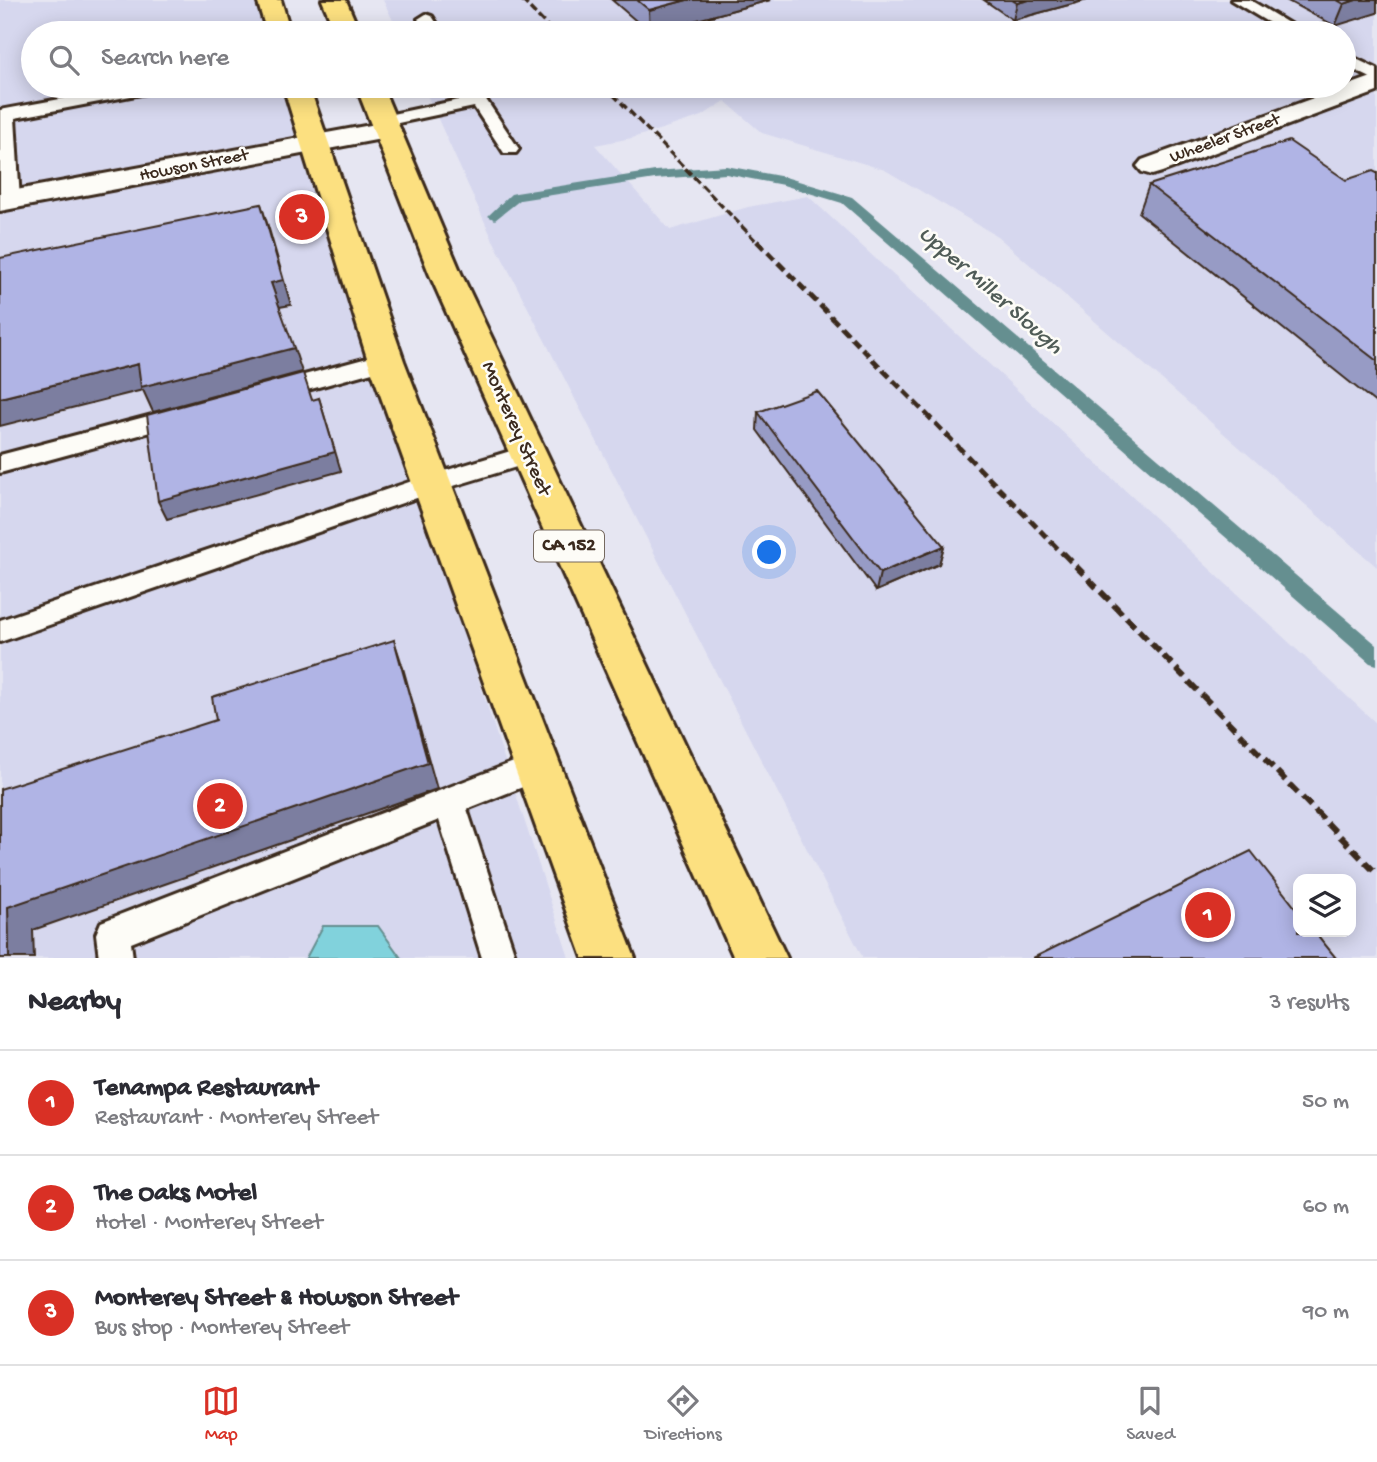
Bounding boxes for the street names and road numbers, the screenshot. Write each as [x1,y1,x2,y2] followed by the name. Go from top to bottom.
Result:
[1167,109,1284,169] street label: Wheeler Street
[138,145,252,187] street label: Howson Street
[474,358,557,502] street label: Monterey Street
[534,530,604,562] road number: CA 152

